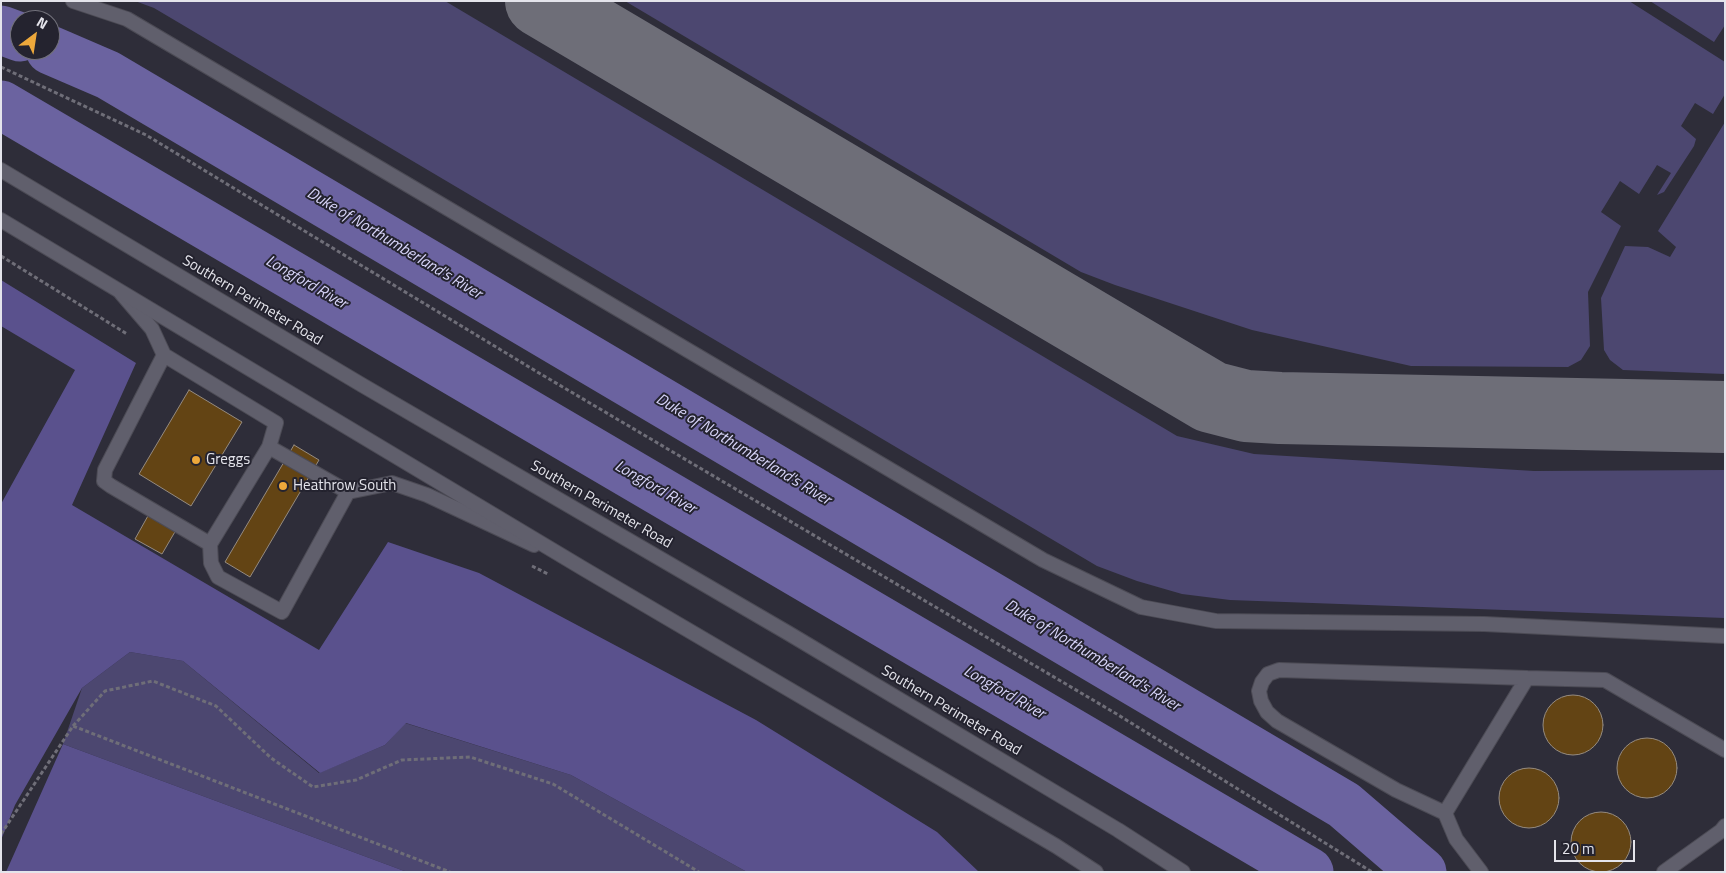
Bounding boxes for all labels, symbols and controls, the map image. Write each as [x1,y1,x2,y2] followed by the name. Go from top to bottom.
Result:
[10,10,60,60] north arrow
[33,11,52,34] text: N
[303,184,485,304] water label: Duke of Northumberland's River
[179,252,325,350] street label: Southern Perimeter Road
[262,252,350,314] water label: Longford River
[652,390,834,510] water label: Duke of Northumberland's River
[206,451,250,469] place label: Greggs
[190,454,202,466] marker: Greggs
[527,457,675,553] street label: Southern Perimeter Road
[611,457,699,519] water label: Longford River
[293,477,396,495] place label: Heathrow South
[277,480,289,492] marker: Heathrow South
[1001,596,1183,716] water label: Duke of Northumberland's River
[878,662,1024,760] street label: Southern Perimeter Road
[960,662,1048,724] water label: Longford River
[1556,830,1637,862] scale bar
[1562,837,1595,860] text: 20 m

